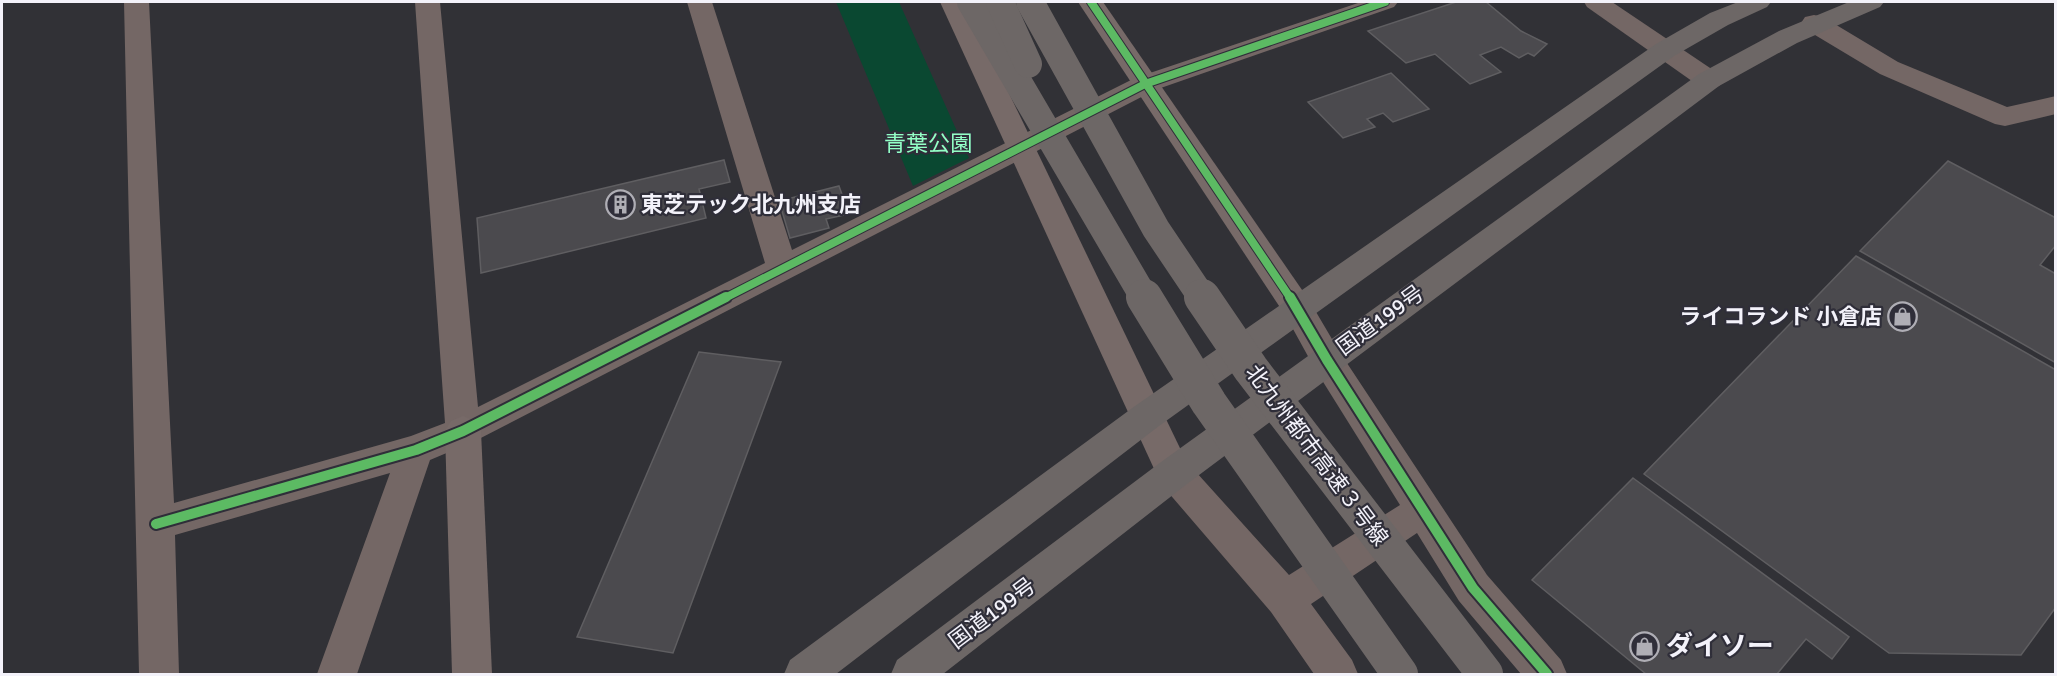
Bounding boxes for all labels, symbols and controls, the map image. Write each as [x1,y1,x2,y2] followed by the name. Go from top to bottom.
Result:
[884,130,972,157] park label: 青葉公園
[604,188,636,220] building icon: 東芝テック北九州支店
[641,191,861,218] place label: 東芝テック北九州支店
[1331,279,1429,361] street label: 国道199号
[1887,300,1919,332] shop icon: ライコランド 小倉店
[1679,303,1882,330] place label: ライコランド 小倉店
[1240,359,1394,551] street label: 北九州都市高速３号線
[943,572,1041,654] street label: 国道199号
[1629,630,1661,662] shop icon: ダイソー
[1666,630,1774,663] place label: ダイソー

